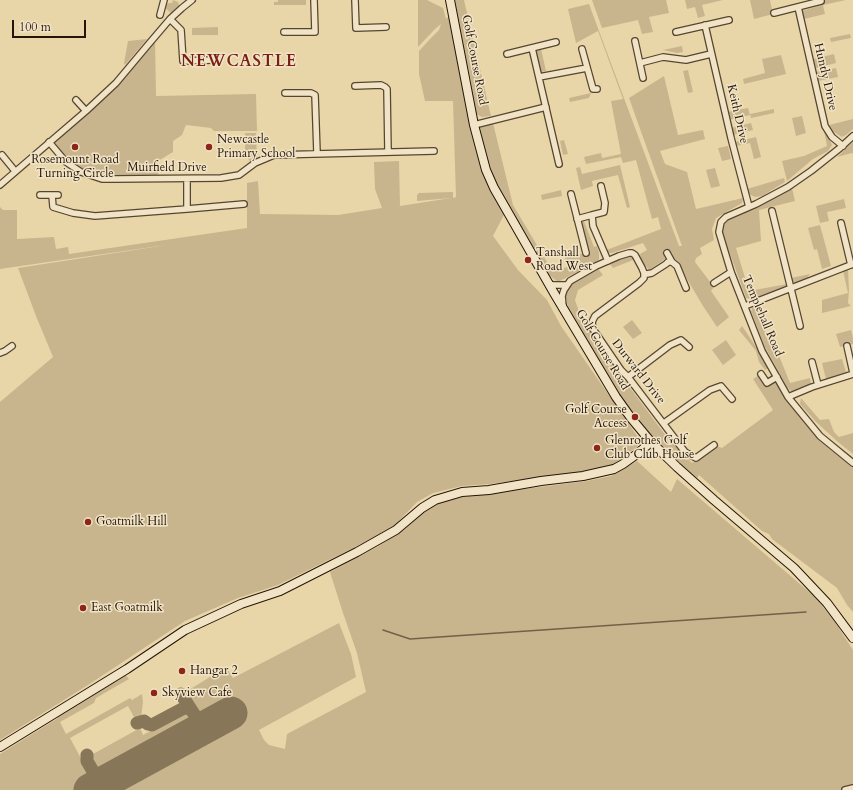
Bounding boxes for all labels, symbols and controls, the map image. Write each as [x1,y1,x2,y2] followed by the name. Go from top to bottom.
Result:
[14,12,88,38] scale bar
[458,14,490,106] street label: Golf Course Road
[19,19,51,35] text: 100 m
[810,42,840,112] street label: Huntly Drive
[181,52,297,72] district label: NEWCASTLE
[723,83,751,145] street label: Keith Drive
[217,133,295,161] place label: Newcastle Primary School
[70,142,80,152] marker: Rosemount Road Turning Circle
[204,142,214,152] marker: Newcastle Primary School
[31,153,119,181] place label: Rosemount Road Turning Circle
[127,161,207,175] street label: Muirfield Drive
[536,246,592,274] place label: Tanshall Road West
[523,255,533,265] marker: Tanshall Road West
[738,273,786,359] street label: Templehall Road
[572,307,632,393] street label: Golf Course Road
[608,337,668,407] street label: Durward Drive
[565,403,627,431] place label: Golf Course Access
[630,412,640,422] marker: Golf Course Access
[605,434,695,462] place label: Glenrothes Golf Club Club House
[592,443,602,453] marker: Glenrothes Golf Club Club House
[96,515,167,529] place label: Goatmilk Hill
[83,517,93,527] marker: Goatmilk Hill
[91,601,163,615] place label: East Goatmilk
[78,603,88,613] marker: East Goatmilk
[190,664,238,678] place label: Hangar 2
[177,666,187,676] marker: Hangar 2
[162,686,232,700] place label: Skyview Cafe
[149,688,159,698] marker: Skyview Cafe

